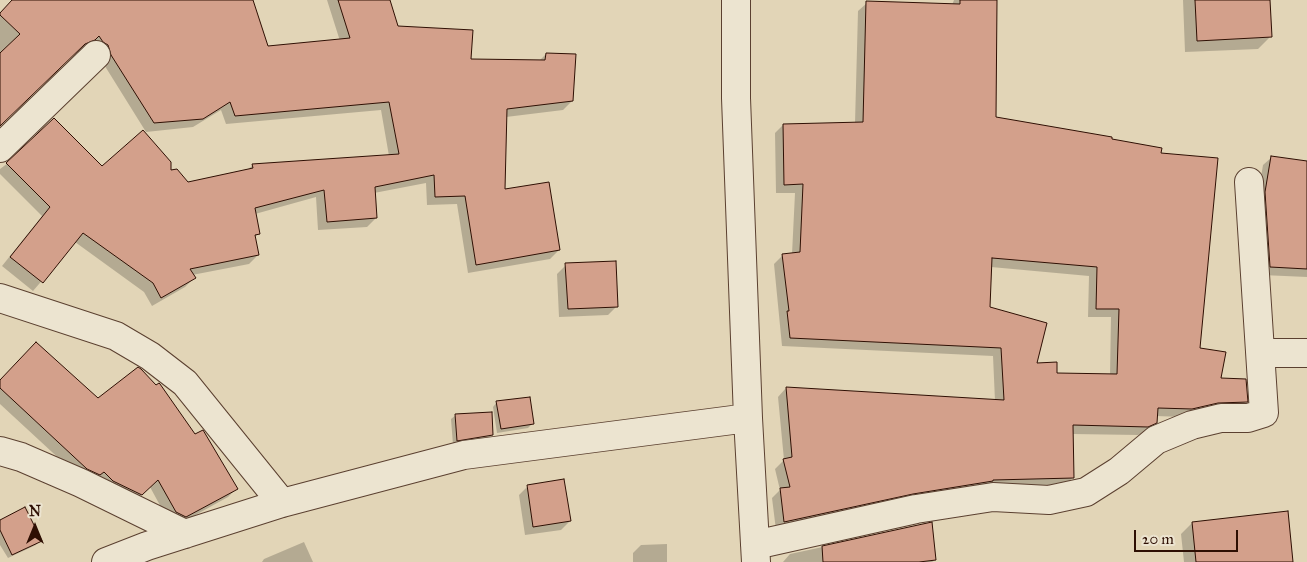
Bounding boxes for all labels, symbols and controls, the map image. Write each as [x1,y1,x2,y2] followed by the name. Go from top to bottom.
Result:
[10,502,60,552] north arrow
[29,503,41,520] text: N
[1137,520,1241,552] scale bar
[1142,530,1174,548] text: 20 m

